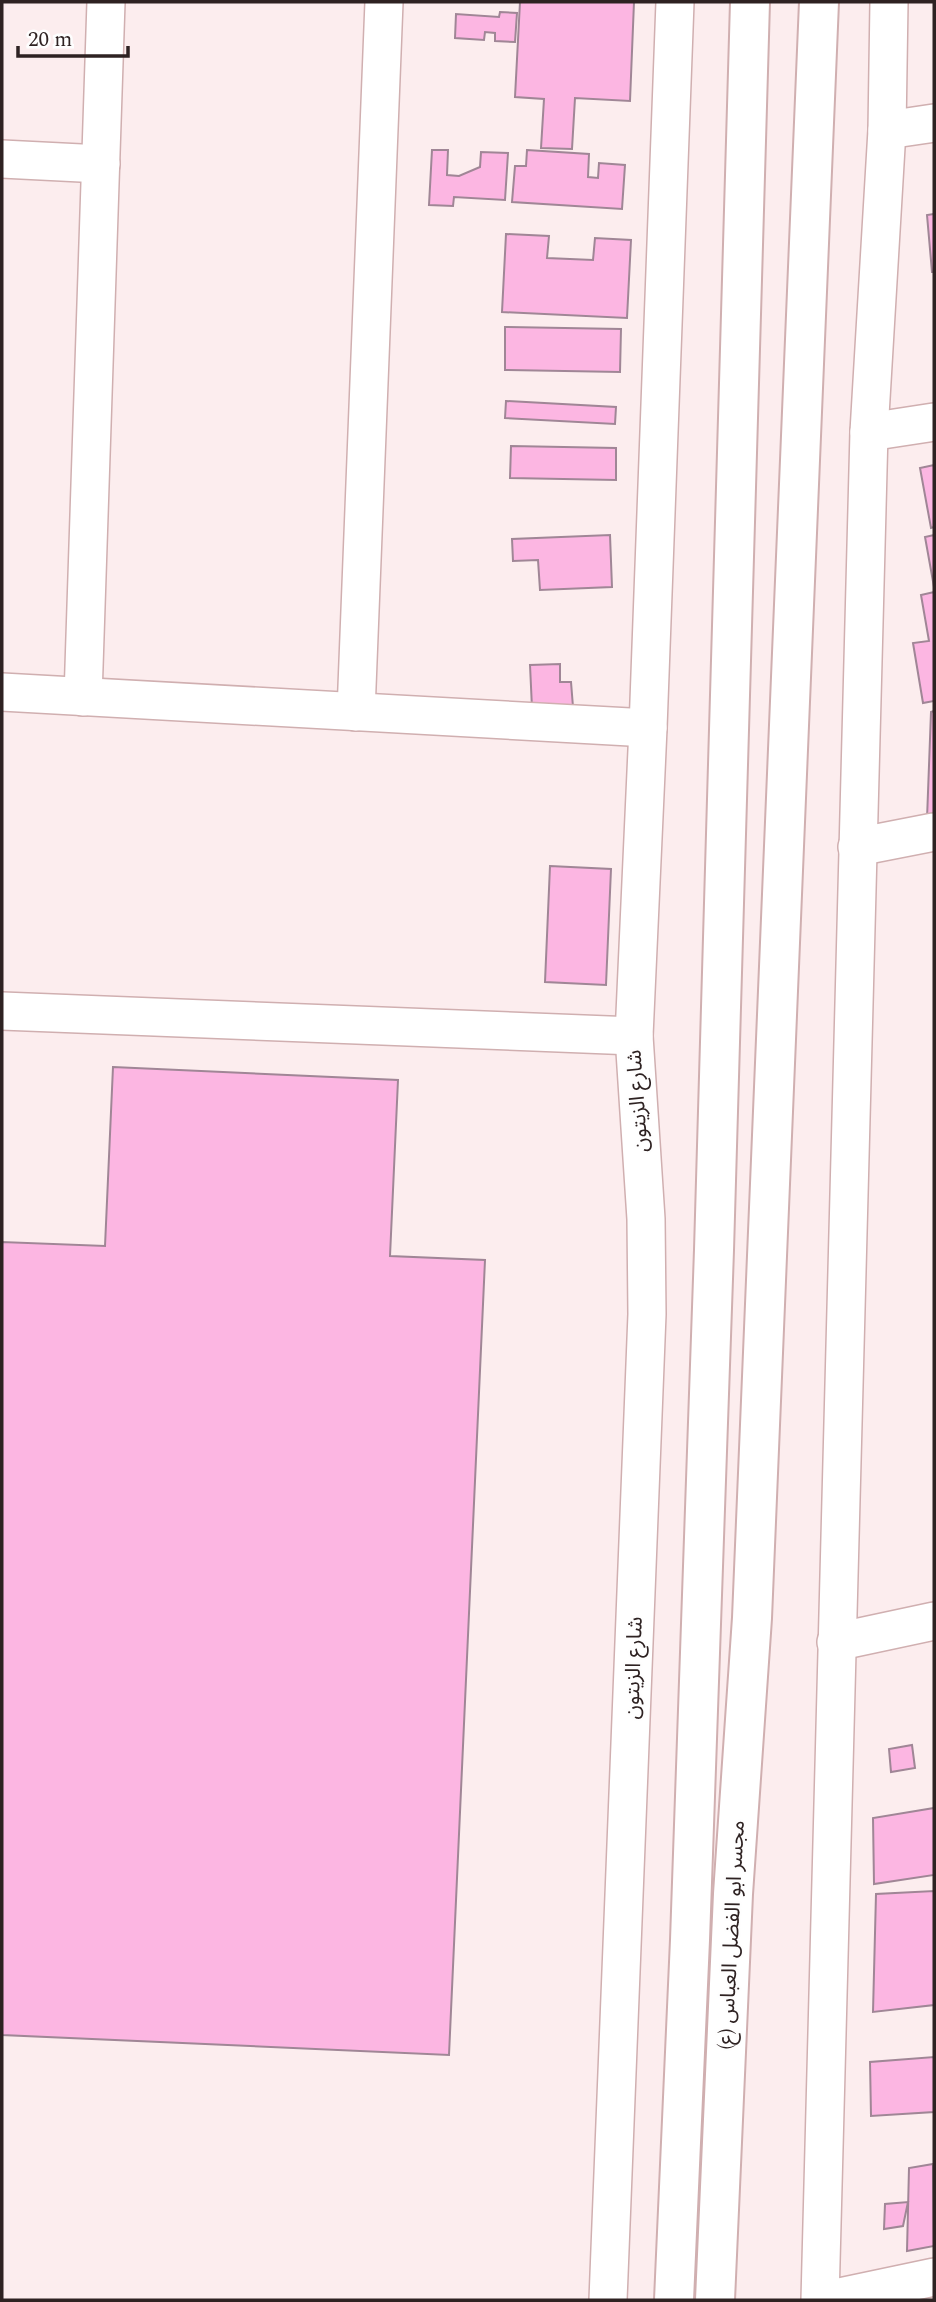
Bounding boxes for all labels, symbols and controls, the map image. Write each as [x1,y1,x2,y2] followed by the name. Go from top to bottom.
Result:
[18,14,128,58] scale bar
[28,24,72,56] text: 20 m
[618,1049,658,1153] street label: شارع الزيتون
[616,1616,652,1720] street label: شارع الزيتون
[710,1820,754,2050] street label: مجسر ابو الفضل العباس (ع)

